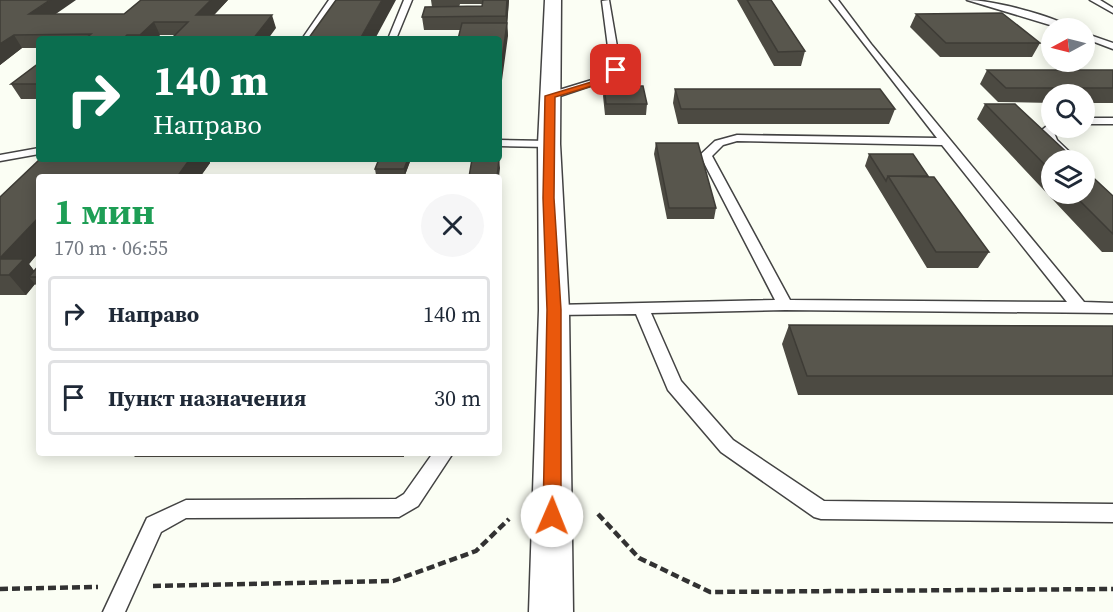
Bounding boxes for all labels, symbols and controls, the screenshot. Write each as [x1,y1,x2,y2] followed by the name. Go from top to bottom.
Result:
[1041,18,1095,72] north arrow
[1041,18,1095,204] map controls
[590,44,641,95] pin
[153,51,268,109] text: 140 m
[599,53,632,86] icon: arrive
[54,60,132,138] icon: right
[1041,84,1095,138] button: search
[153,106,262,143] text: Направо
[1041,150,1095,204] button: layers
[54,187,155,236] text: 1 мин
[421,194,484,257] button: close
[54,234,168,262] text: 170 m · 06:55
[57,297,90,330] icon: right
[108,299,199,329] text: Направо
[423,299,481,329] text: 140 m
[57,381,90,414] icon: arrive
[108,383,306,413] text: Пункт назначения
[434,383,481,413] text: 30 m
[520,484,584,548] position arrow

